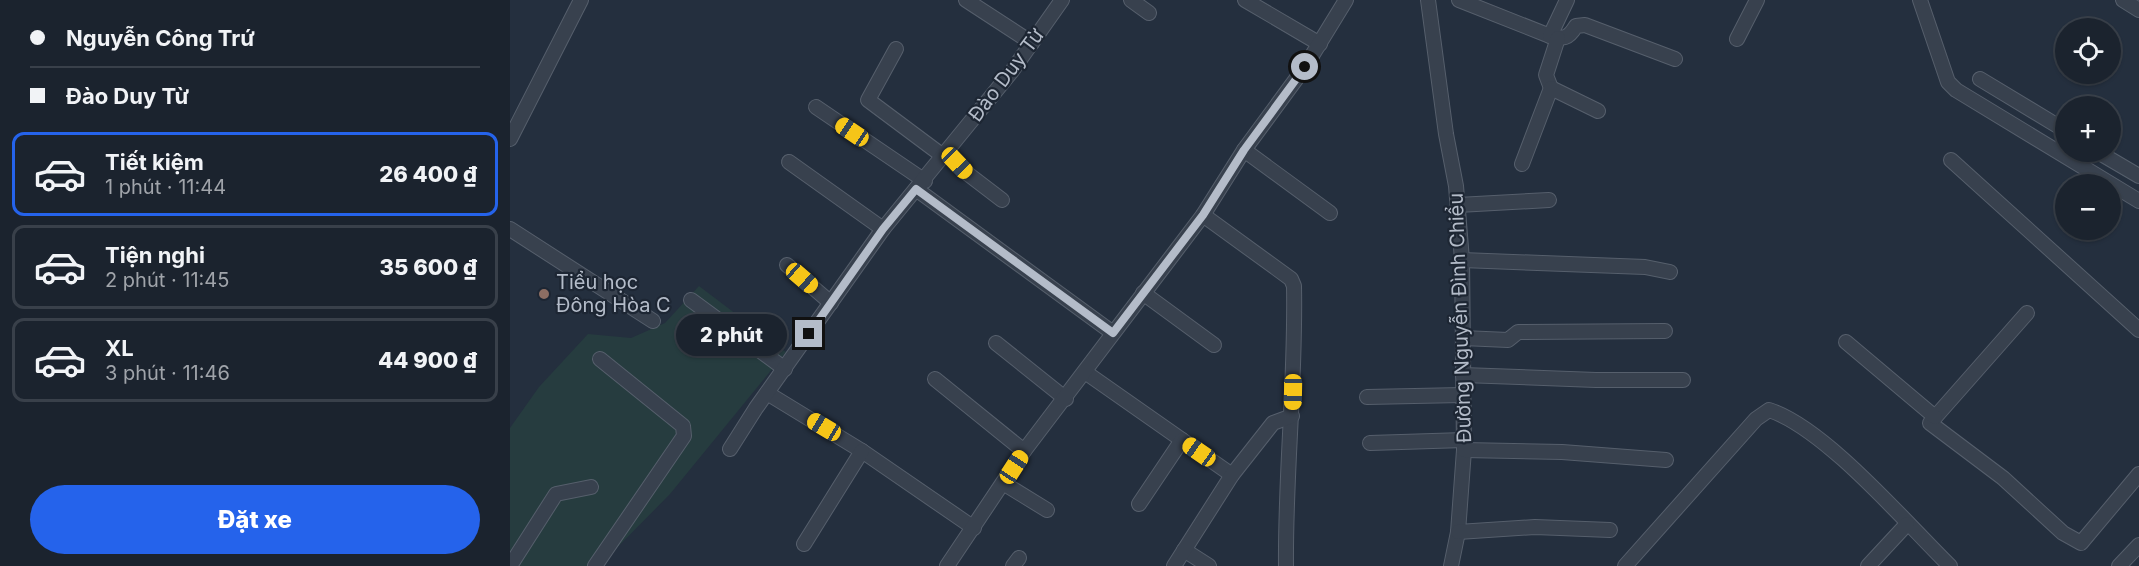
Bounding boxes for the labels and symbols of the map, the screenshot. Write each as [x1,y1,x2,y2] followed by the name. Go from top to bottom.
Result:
[963,24,1049,126] street label: Đào Duy Từ
[1291,53,1318,80] route start
[832,114,872,150] car
[938,144,976,182] car
[1444,193,1476,443] street label: Đường Nguyễn Đình Chiểu
[783,259,821,297] car
[556,270,671,317] place label: Tiểu học Đông Hòa C
[537,287,551,301] marker: Tiểu học Đông Hòa C
[677,313,788,355] callout: 2 phút
[795,320,822,347] route end
[1284,374,1302,410] car
[804,410,844,444] car
[1179,434,1219,470] car
[997,447,1031,487] car

